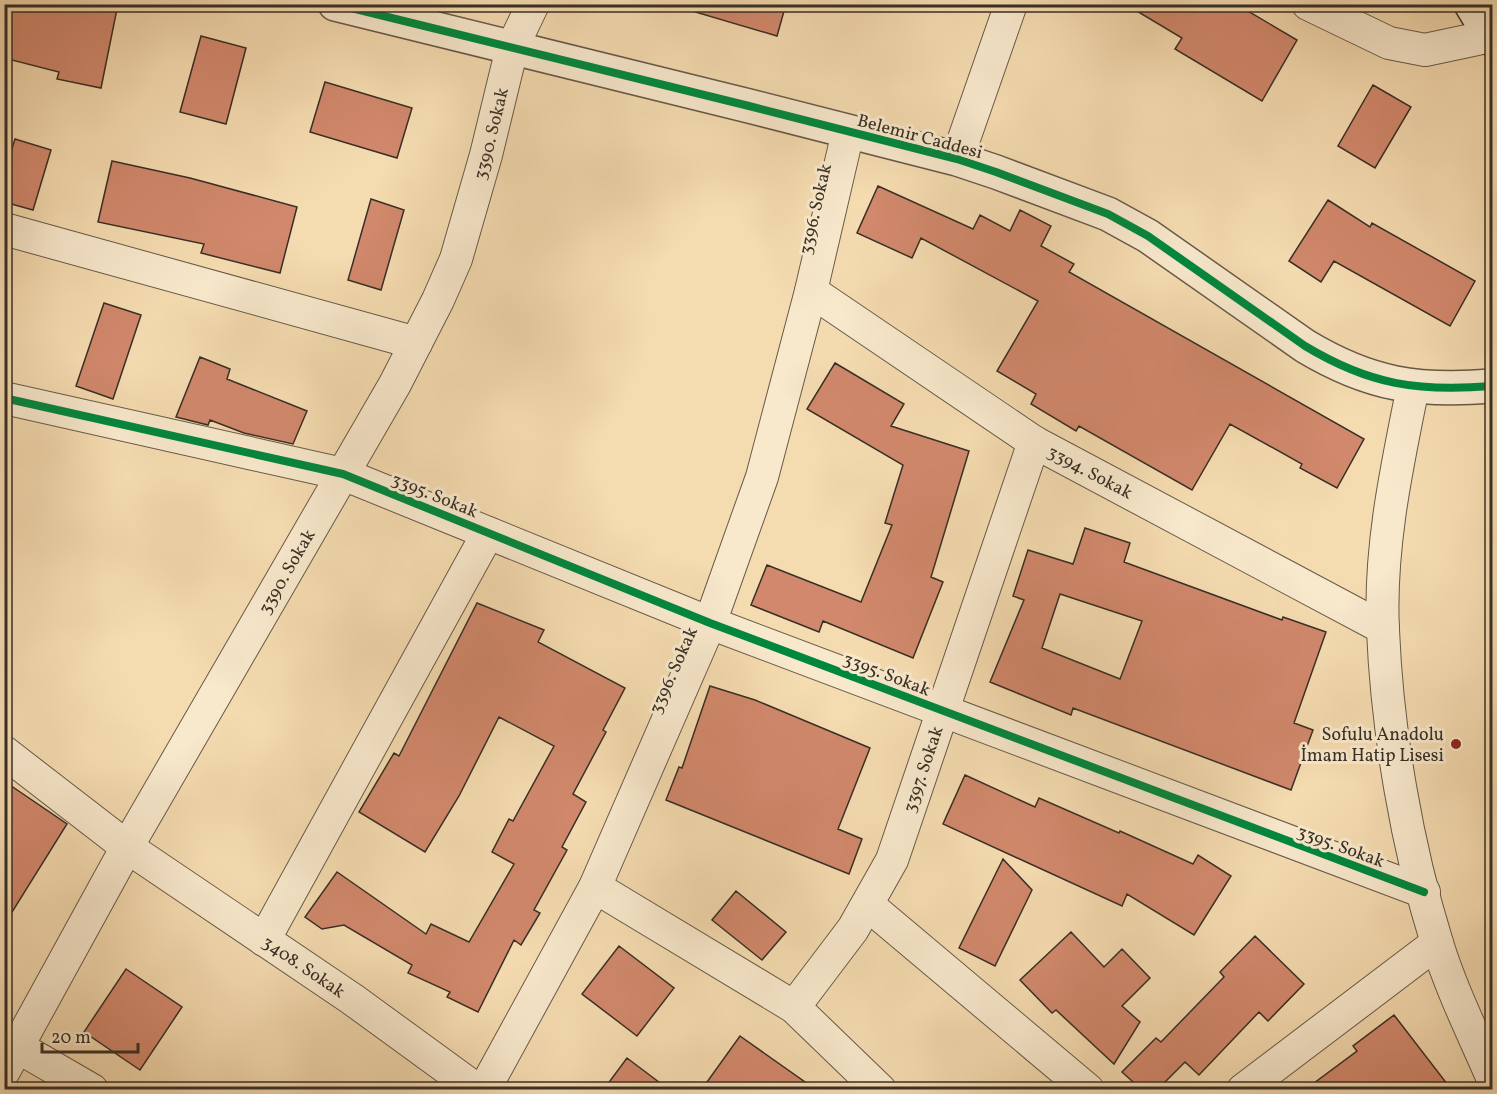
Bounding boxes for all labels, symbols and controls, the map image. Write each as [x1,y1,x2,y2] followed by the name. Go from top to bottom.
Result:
[468,85,516,183] street label: 3390. Sokak
[854,109,985,166] street label: Belemir Caddesi
[794,161,839,257] street label: 3396. Sokak
[1042,440,1137,506] street label: 3394. Sokak
[387,468,482,525] street label: 3395. Sokak
[253,525,322,619] street label: 3390. Sokak
[644,623,705,718] street label: 3396. Sokak
[839,647,934,704] street label: 3395. Sokak
[898,723,951,816] street label: 3397. Sokak
[1300,723,1444,769] place label: Sofulu Anadolu İmam Hatip Lisesi
[1449,737,1463,751] marker: Sofulu Anadolu İmam Hatip Lisesi
[1293,820,1388,875] street label: 3395. Sokak
[257,931,350,1005] street label: 3408. Sokak
[42,1016,138,1054] scale bar
[51,1026,91,1051] text: 20 m

